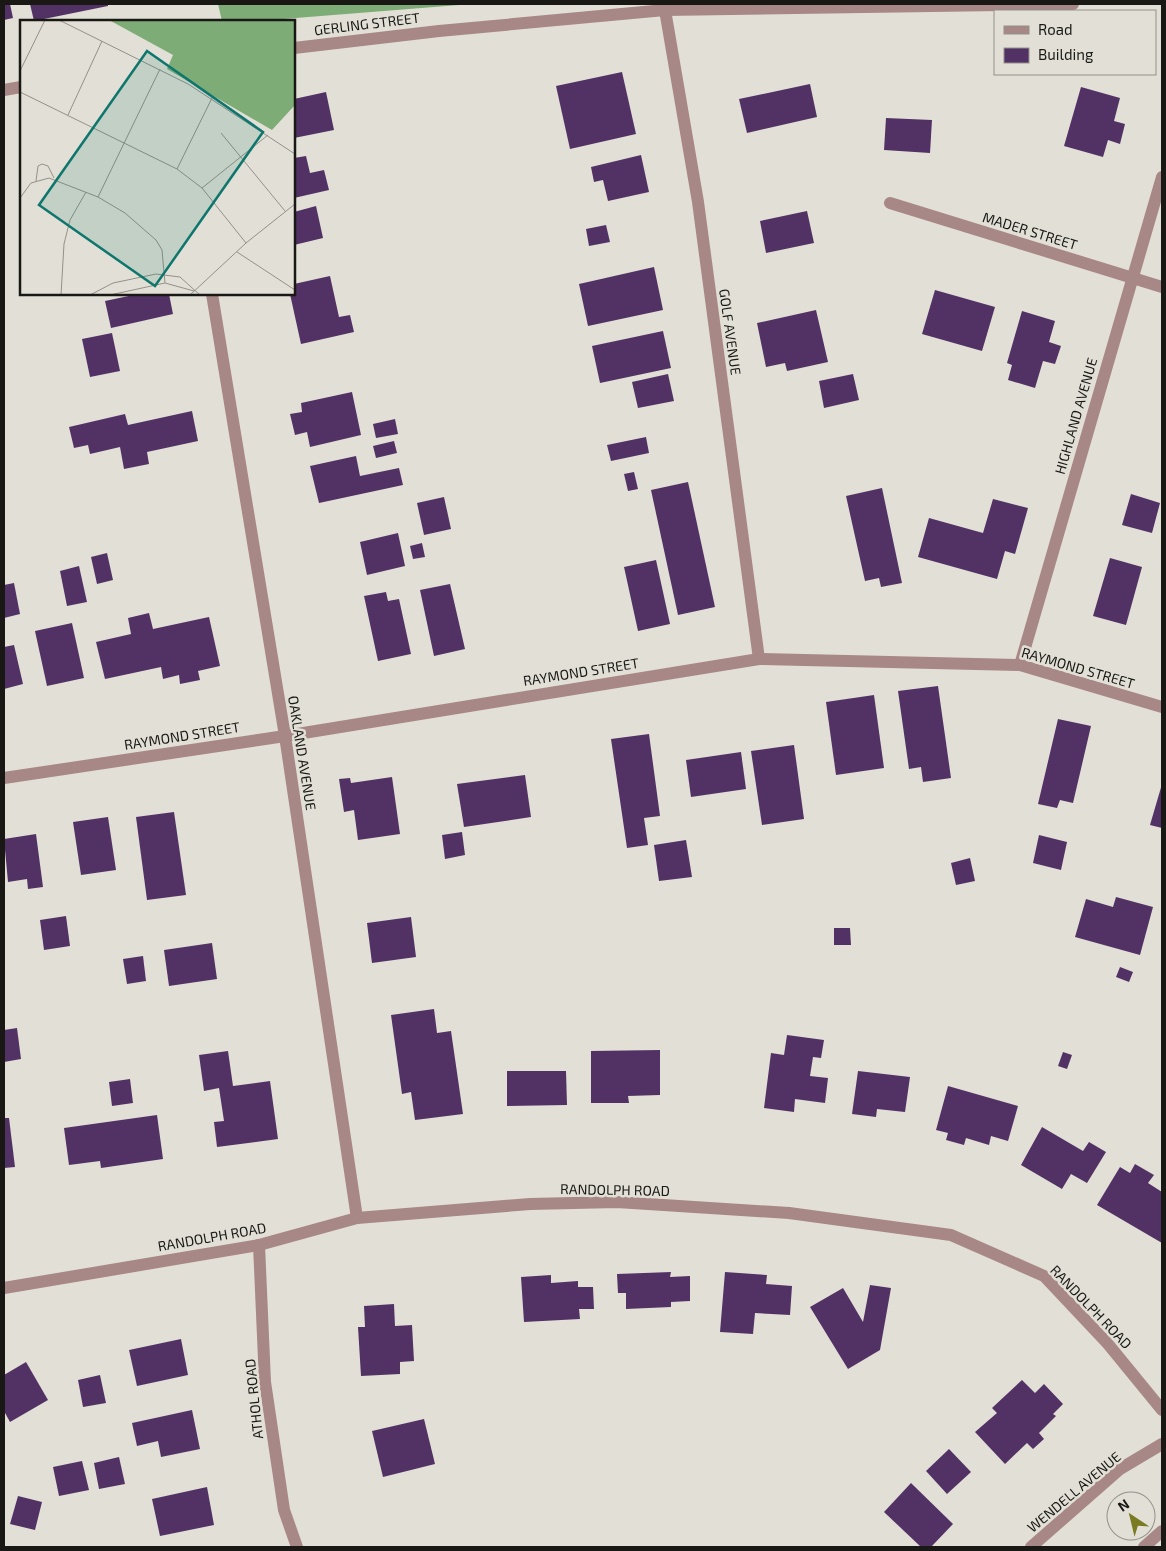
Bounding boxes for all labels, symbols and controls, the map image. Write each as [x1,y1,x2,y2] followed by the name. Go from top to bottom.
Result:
[313,9,421,38] street label: GERLING STREET
[994,10,1156,75] legend
[20,20,295,295] inset map
[1038,20,1073,38] text: Road
[1038,45,1094,63] text: Building
[981,208,1080,253] street label: MADER STREET
[716,288,745,376] street label: GOLF AVENUE
[1051,355,1100,476] street label: HIGHLAND AVENUE
[1020,643,1137,692] street label: RAYMOND STREET
[522,654,640,689] street label: RAYMOND STREET
[285,694,320,812] street label: OAKLAND AVENUE
[123,718,241,753] street label: RAYMOND STREET
[560,1180,670,1199] street label: RANDOLPH ROAD
[156,1219,267,1254] street label: RANDOLPH ROAD
[1047,1261,1136,1352] street label: RANDOLPH ROAD
[241,1358,266,1440] street label: ATHOL ROAD
[1024,1448,1124,1536] street label: WENDELL AVENUE
[1106,1491,1156,1541] north arrow

